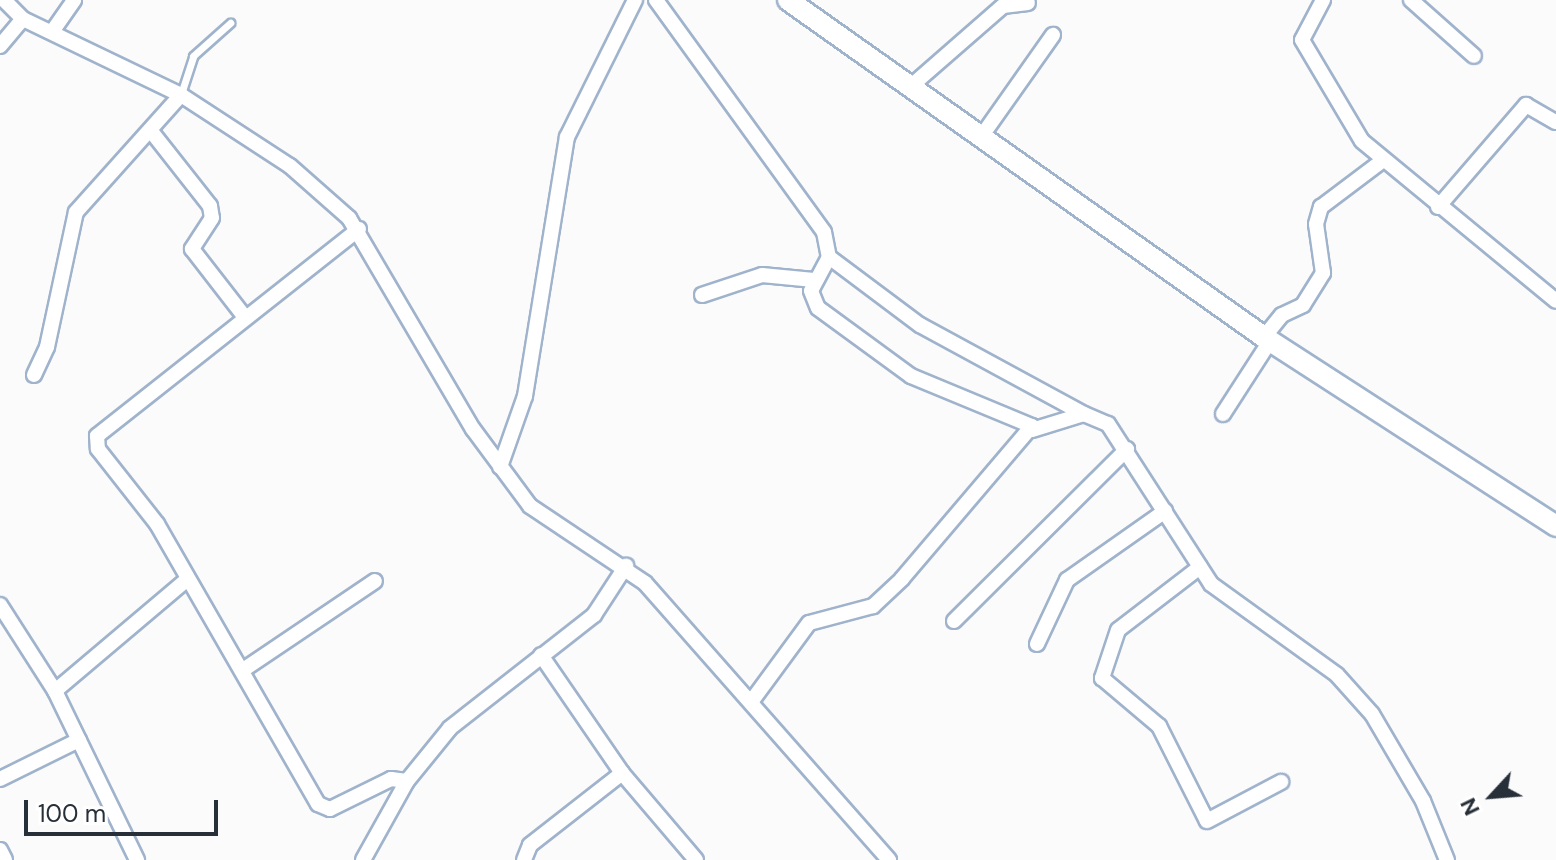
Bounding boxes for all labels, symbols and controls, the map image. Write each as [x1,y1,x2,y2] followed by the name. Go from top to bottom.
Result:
[1452,756,1532,836] north arrow
[28,784,222,834] scale bar
[1453,793,1487,820] text: N
[38,798,106,829] text: 100 m

